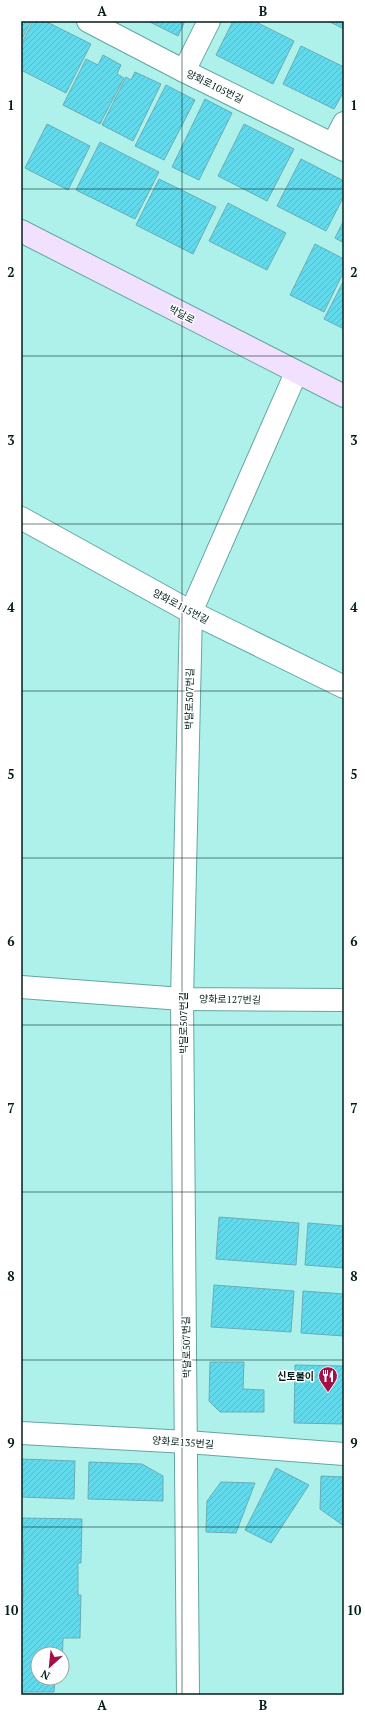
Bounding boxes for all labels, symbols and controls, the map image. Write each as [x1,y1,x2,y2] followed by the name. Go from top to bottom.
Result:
[97,2,107,20] text: A
[259,2,267,20] text: B
[184,67,245,106] street label: 양화로105번길
[7,96,15,114] text: 1
[350,96,358,114] text: 1
[7,263,15,281] text: 2
[350,263,358,281] text: 2
[167,302,197,327] street label: 박달로
[7,431,15,449] text: 3
[350,431,358,449] text: 3
[150,586,211,627] street label: 양화로115번길
[7,598,15,616] text: 4
[350,598,358,616] text: 4
[182,668,197,730] street label: 박달로507번길
[7,765,15,783] text: 5
[350,765,358,783] text: 5
[7,932,15,950] text: 6
[350,932,358,950] text: 6
[177,992,190,1054] street label: 박달로507번길
[199,992,261,1007] street label: 양화로127번길
[7,1099,15,1117] text: 7
[350,1099,358,1117] text: 7
[7,1267,15,1285] text: 8
[350,1267,358,1285] text: 8
[179,1316,194,1378] street label: 박달로507번길
[317,1365,339,1393] restaurant icon: 신토불이
[277,1370,314,1383] place label: 신토불이
[7,1434,15,1452] text: 9
[152,1434,214,1451] street label: 양화로135번길
[350,1434,358,1452] text: 9
[4,1601,19,1619] text: 10
[347,1601,362,1619] text: 10
[30,1646,70,1686] north arrow
[38,1666,52,1683] text: N
[97,1696,107,1714] text: A
[259,1696,267,1714] text: B

